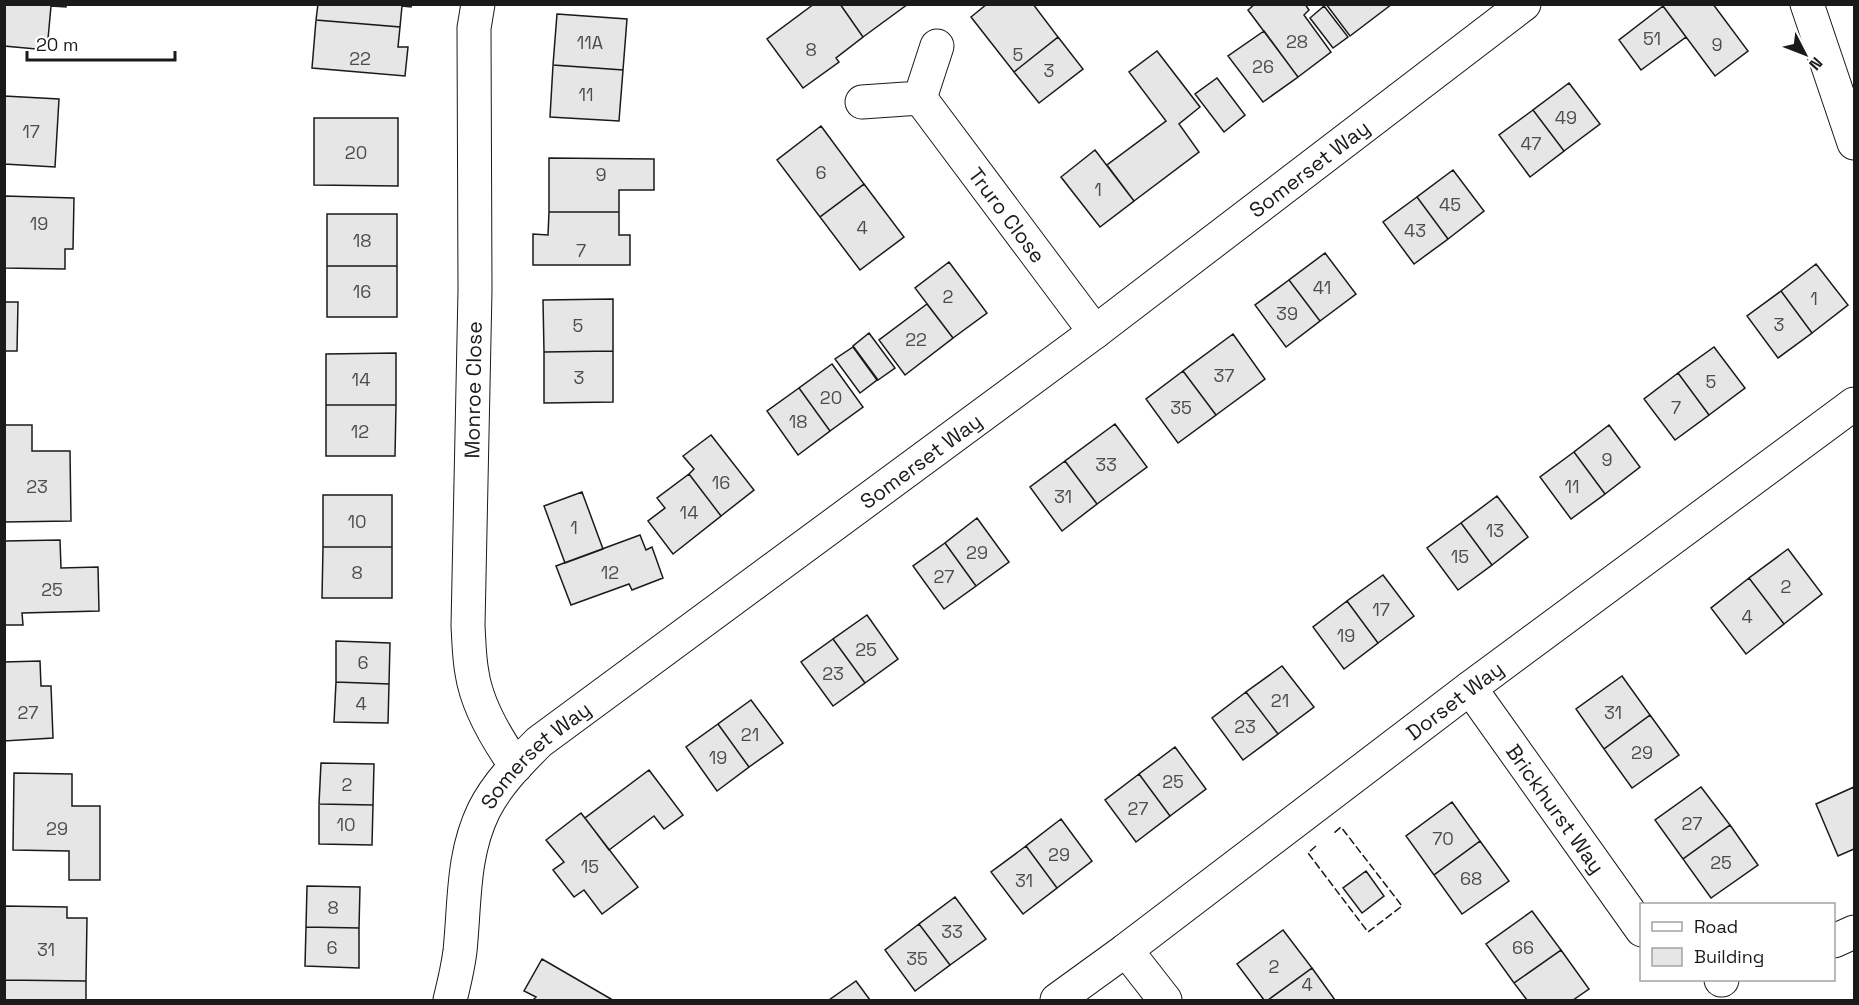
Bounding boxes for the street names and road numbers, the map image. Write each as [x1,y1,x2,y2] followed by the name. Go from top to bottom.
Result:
[1243,114,1375,223] street label: Somerset Way
[963,162,1052,268] street label: Truro Close
[458,321,488,459] street label: Monroe Close
[854,407,987,514] street label: Somerset Way
[1400,654,1509,746] street label: Dorset Way
[474,695,596,814] street label: Somerset Way
[1500,739,1611,879] street label: Brickhurst Way

